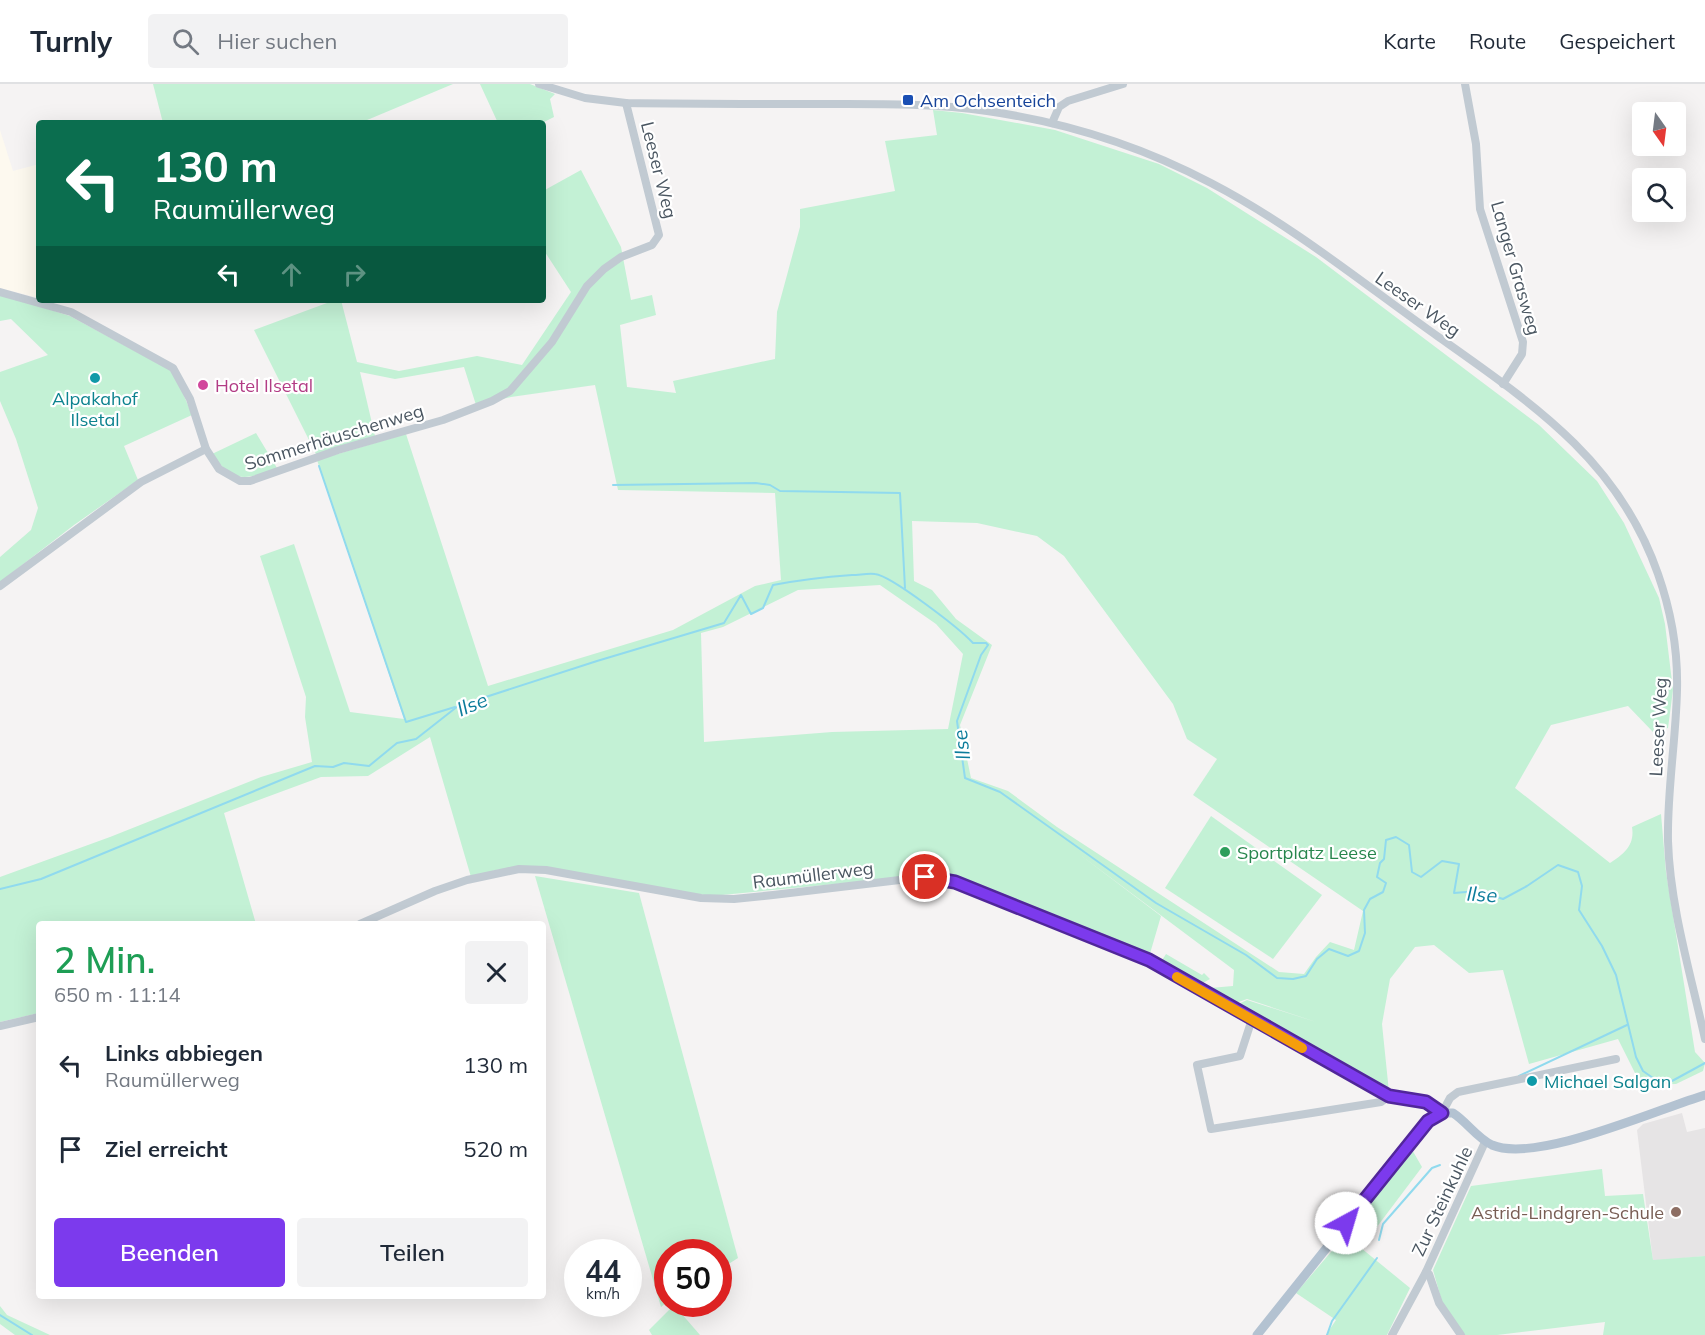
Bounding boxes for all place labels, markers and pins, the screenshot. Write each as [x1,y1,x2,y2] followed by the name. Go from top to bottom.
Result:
[920,89,1056,112] place label: Am Ochsenteich
[901,93,915,107] marker: Am Ochsenteich
[88,371,102,385] marker: Alpakahof Ilsetal
[215,374,313,397] place label: Hotel Ilsetal
[196,378,210,392] marker: Hotel Ilsetal
[52,387,139,431] place label: Alpakahof Ilsetal
[1237,841,1377,864] place label: Sportplatz Leese
[1218,845,1232,859] marker: Sportplatz Leese
[899,851,950,902] pin
[1544,1070,1671,1093] place label: Michael Salgan
[1525,1074,1539,1088] marker: Michael Salgan
[1471,1201,1664,1224] place label: Astrid-Lindgren-Schule
[1669,1205,1683,1219] marker: Astrid-Lindgren-Schule

